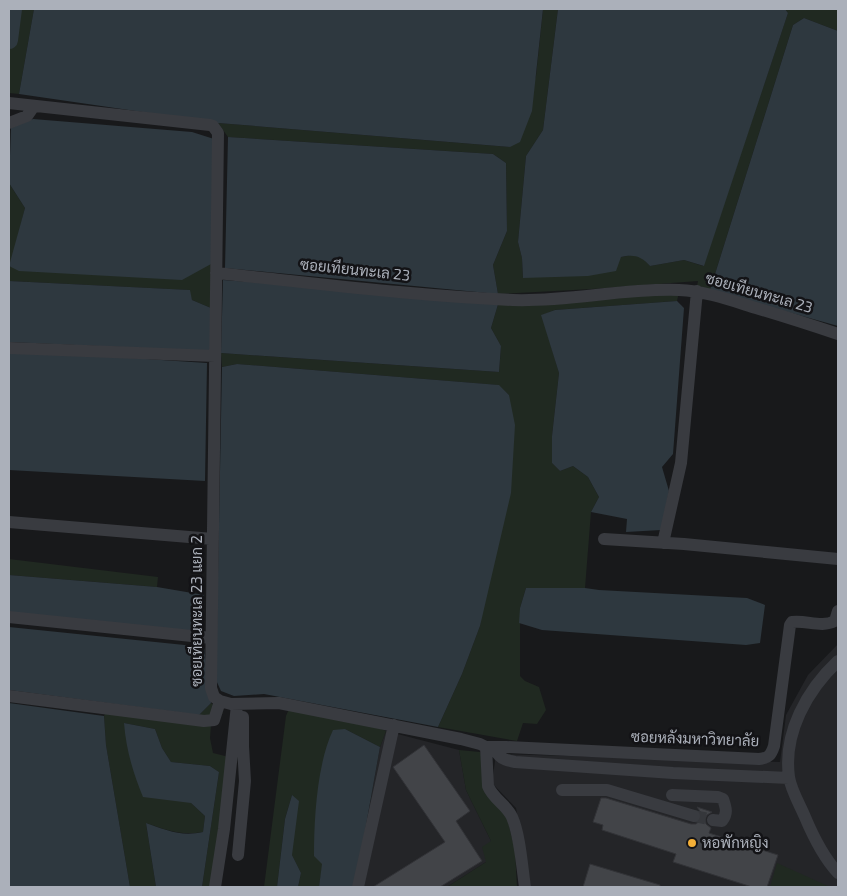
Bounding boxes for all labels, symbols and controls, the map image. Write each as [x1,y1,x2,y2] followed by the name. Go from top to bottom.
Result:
[299,254,411,284] street label: ซอยเทียนทะเล 23
[704,268,815,316] street label: ซอยเทียนทะเล 23
[187,535,205,687] street label: ซอยเทียนทะเล 23 แยก 2
[631,727,759,749] street label: ซอยหลังมหาวิทยาลัย
[702,833,769,852] place label: หอพักหญิง
[686,837,698,849] marker: หอพักหญิง

